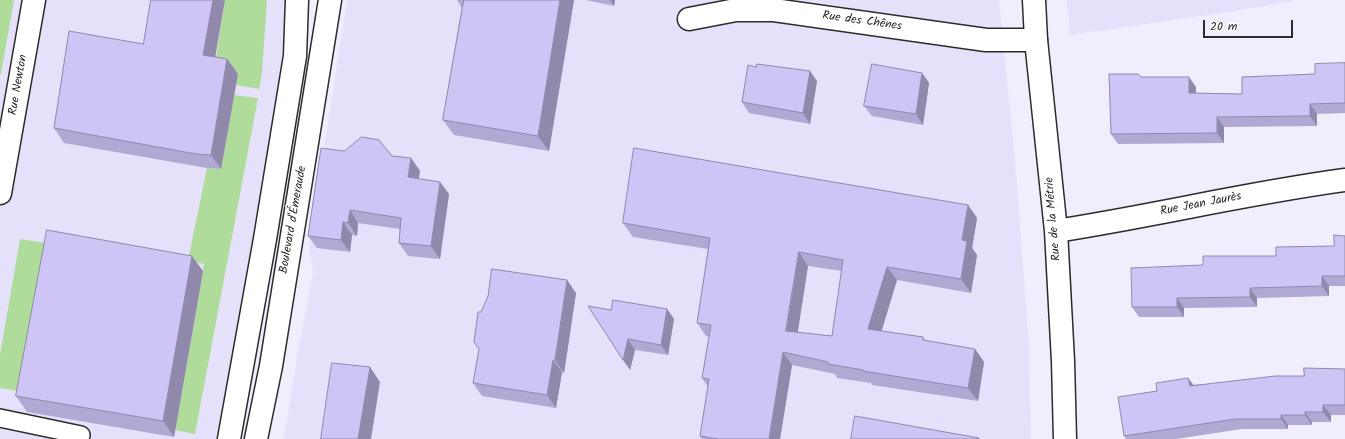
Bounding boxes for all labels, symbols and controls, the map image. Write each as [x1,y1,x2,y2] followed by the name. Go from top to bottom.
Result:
[821,9,903,35] street label: Rue des Chênes
[1205,12,1295,38] scale bar
[1210,17,1237,36] text: 20 m
[7,54,31,116] street label: Rue Newton
[277,165,311,275] street label: Boulevard d'Émeraude
[1043,176,1065,262] street label: Rue de la Métrie
[1159,190,1243,220] street label: Rue Jean Jaurès

